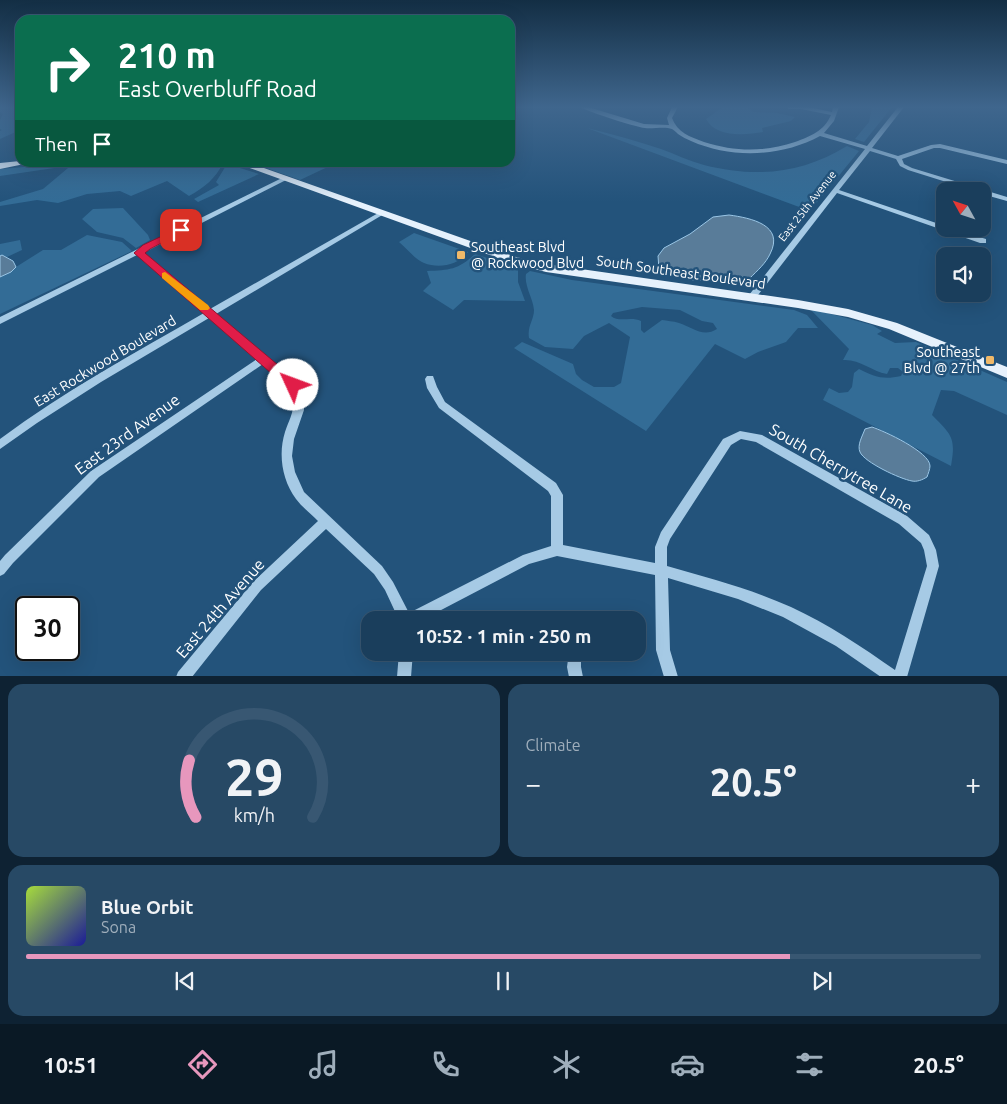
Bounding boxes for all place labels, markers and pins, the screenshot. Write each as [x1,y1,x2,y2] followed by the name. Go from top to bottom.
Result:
[160,209,202,251] pin
[471,239,584,271] place label: Southeast Blvd @ Rockwood Blvd
[455,249,467,261] marker: Southeast Blvd @ Rockwood Blvd
[904,344,980,376] place label: Southeast Blvd @ 27th
[984,354,996,366] marker: Southeast Blvd @ 27th

